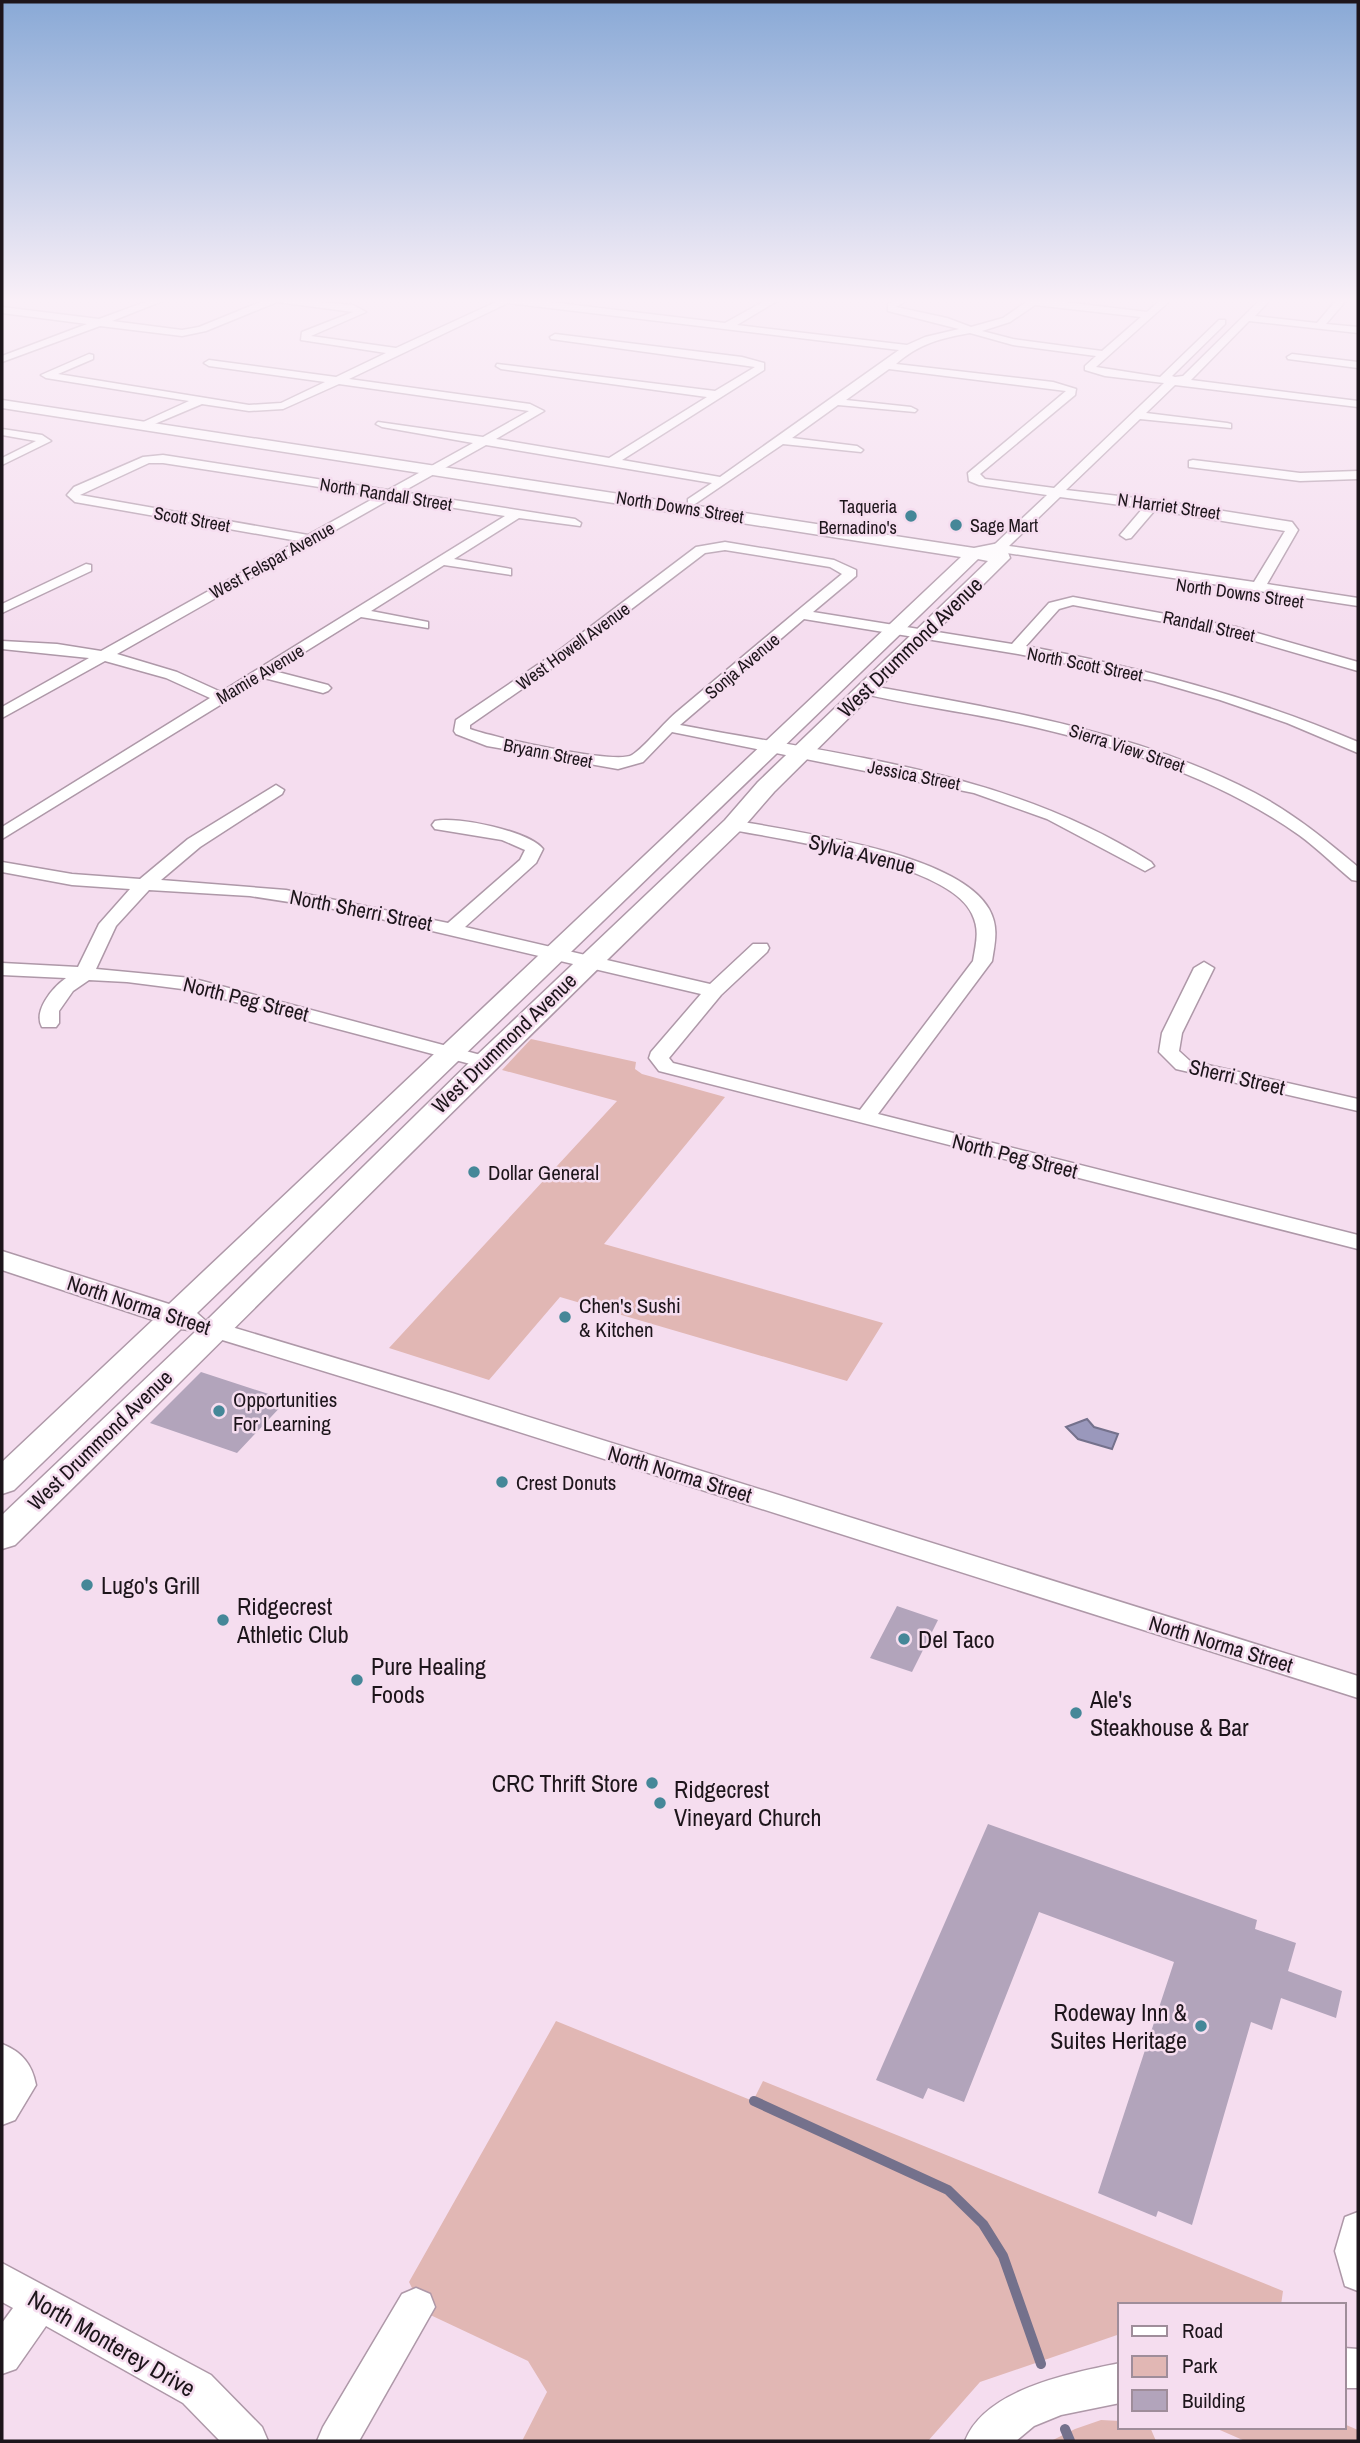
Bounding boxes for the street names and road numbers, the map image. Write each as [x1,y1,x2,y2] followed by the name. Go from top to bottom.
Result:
[318,471,454,517] street label: North Randall Street
[614,485,746,529] street label: North Downs Street
[1116,486,1222,526] street label: N Harriet Street
[152,500,232,538] street label: Scott Street
[205,515,339,605] street label: West Felspar Avenue
[831,570,989,724] street label: West Drummond Avenue
[1174,572,1306,614] street label: North Downs Street
[511,596,635,696] street label: West Howell Avenue
[1161,604,1257,648] street label: Randall Street
[699,627,785,705] street label: Sonja Avenue
[211,638,309,710] street label: Mamie Avenue
[1025,641,1145,687] street label: North Scott Street
[1066,718,1188,778] street label: Sierra View Street
[501,732,595,774] street label: Bryann Street
[866,754,962,796] street label: Jessica Street
[806,827,918,881] street label: Sylvia Avenue
[287,882,435,938] street label: North Sherri Street
[425,966,583,1120] street label: West Drummond Avenue
[180,969,312,1029] street label: North Peg Street
[1186,1052,1288,1102] street label: Sherri Street
[949,1126,1081,1186] street label: North Peg Street
[64,1268,215,1342] street label: North Norma Street
[21,1363,179,1517] street label: West Drummond Avenue
[604,1438,756,1510] street label: North Norma Street
[1145,1608,1297,1680] street label: North Norma Street
[23,2282,201,2404] street label: North Monterey Drive

